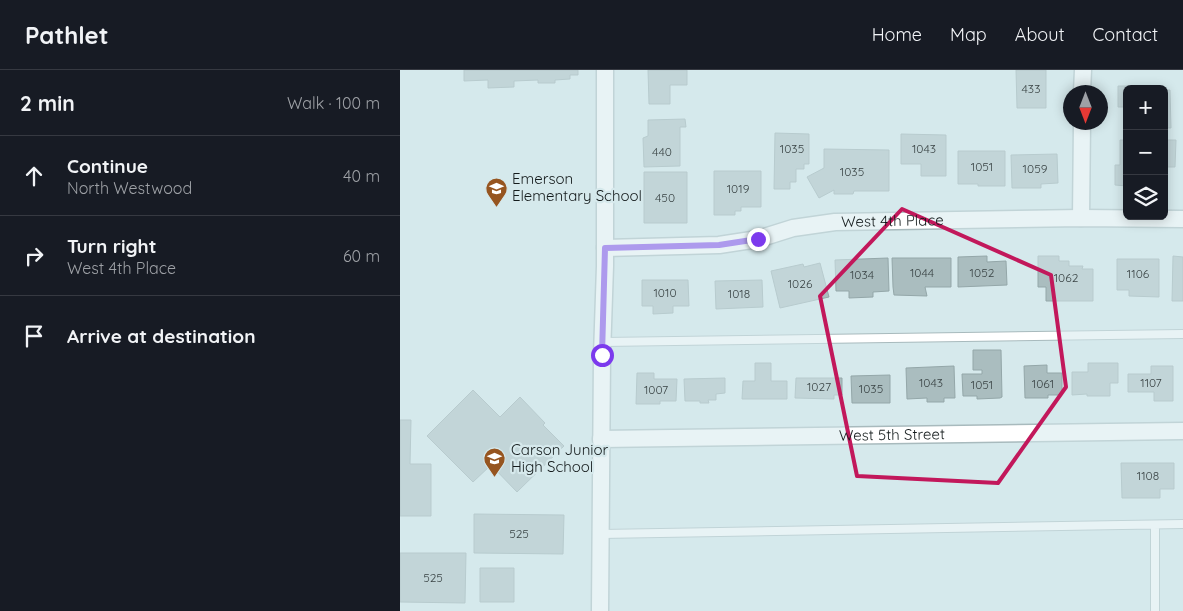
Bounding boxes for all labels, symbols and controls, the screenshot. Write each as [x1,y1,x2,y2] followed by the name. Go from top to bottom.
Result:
[25,20,109,50] text: Pathlet
[872,23,922,46] text: Home
[950,23,987,46] text: Map
[1015,23,1065,46] text: About
[1093,23,1158,46] text: Contact
[1022,81,1040,96] house number: 433
[1063,85,1108,130] north arrow
[1123,85,1168,220] map controls
[1123,85,1168,130] button: +
[20,90,75,116] text: 2 min
[287,93,380,113] text: Walk · 100 m
[1123,130,1168,175] button: −
[780,141,804,156] house number: 1035
[912,141,936,156] house number: 1043
[652,144,672,159] house number: 440
[67,154,148,178] text: Continue
[971,159,993,174] house number: 1051
[1023,161,1048,176] house number: 1059
[20,162,48,190] icon: ahead
[840,164,864,179] house number: 1035
[343,166,380,186] text: 40 m
[512,169,642,205] place label: Emerson Elementary School
[1123,175,1168,220] button: layers
[484,176,508,207] school or university icon: Emerson Elementary School
[67,178,192,198] text: North Westwood
[727,181,750,196] house number: 1019
[655,190,675,205] house number: 450
[841,210,944,231] street label: West 4th Place
[747,228,770,251] route end
[67,234,156,258] text: Turn right
[20,242,48,270] icon: right
[343,246,380,266] text: 60 m
[67,258,176,278] text: West 4th Place
[910,265,934,280] house number: 1044
[970,265,995,280] house number: 1052
[1127,266,1150,281] house number: 1106
[850,267,874,282] house number: 1034
[1054,270,1079,285] house number: 1062
[788,276,813,291] house number: 1026
[653,285,677,300] house number: 1010
[728,286,750,301] house number: 1018
[20,322,48,350] icon: arrive
[67,324,256,348] text: Arrive at destination
[591,344,614,367] route start
[919,375,943,390] house number: 1043
[1140,375,1162,390] house number: 1107
[1032,376,1054,391] house number: 1061
[971,377,993,392] house number: 1051
[807,379,831,394] house number: 1027
[859,381,883,396] house number: 1035
[644,382,668,397] house number: 1007
[839,424,945,445] street label: West 5th Street
[511,440,609,476] place label: Carson Junior High School
[483,447,507,478] school or university icon: Carson Junior High School
[1137,468,1159,483] house number: 1108
[509,526,529,541] house number: 525
[423,570,443,585] house number: 525

